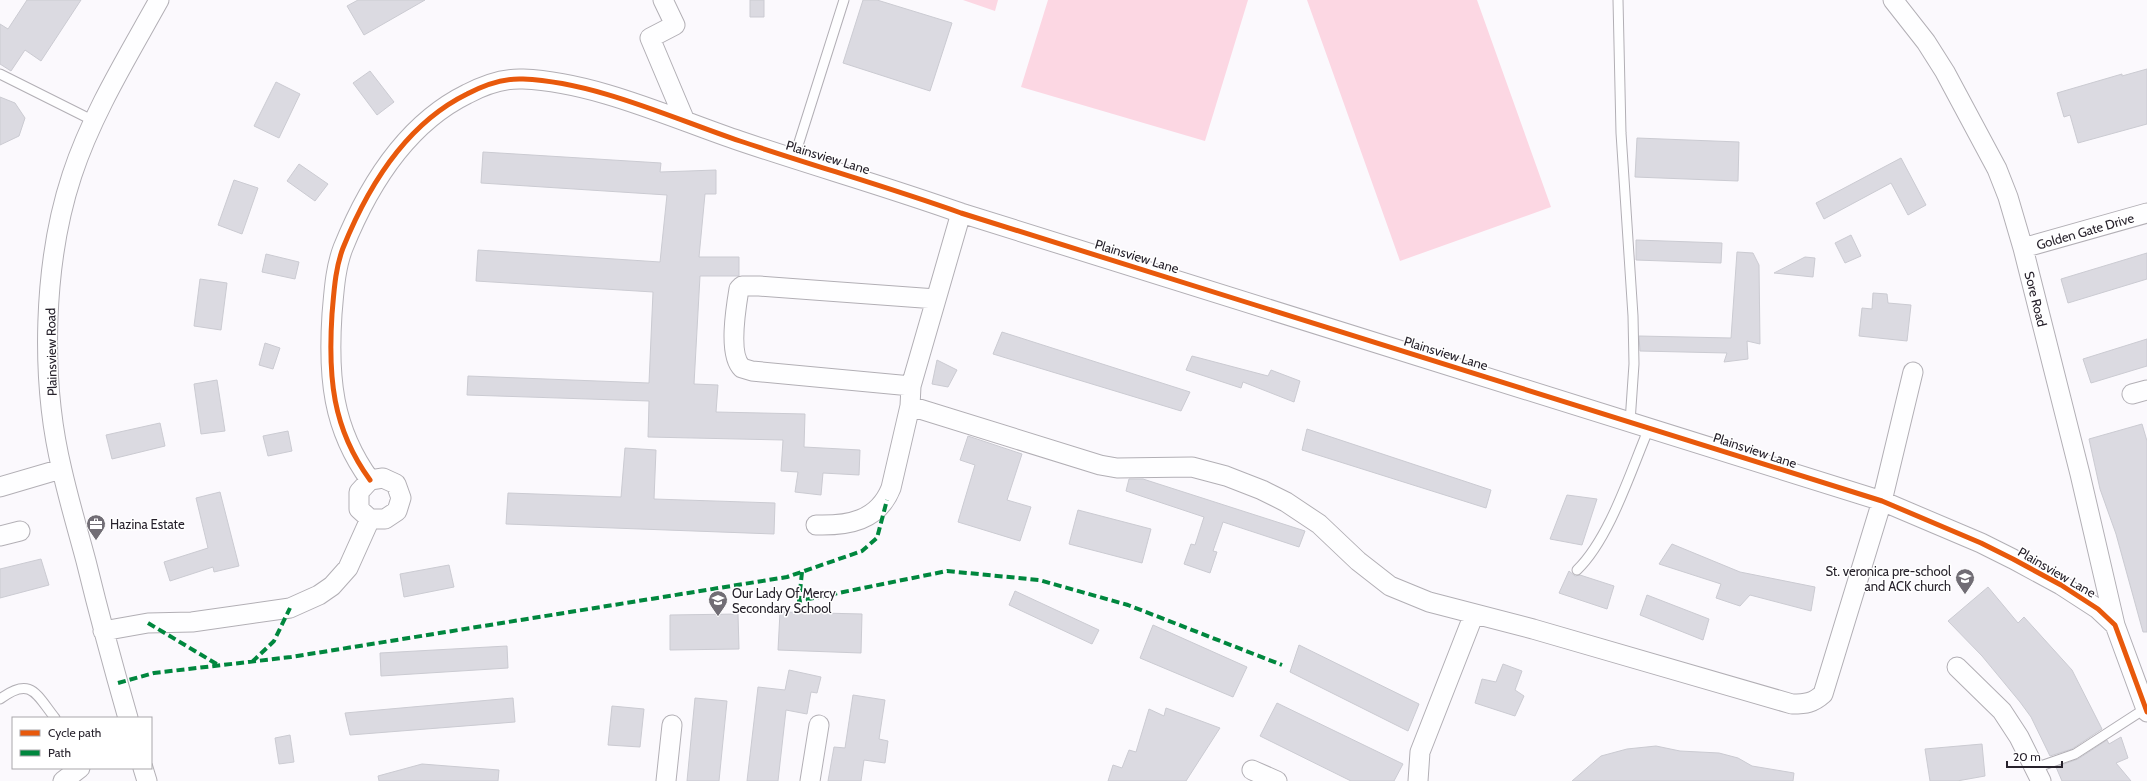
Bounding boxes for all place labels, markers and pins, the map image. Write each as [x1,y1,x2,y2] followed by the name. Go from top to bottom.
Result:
[85,513,107,541] office icon: Hazina Estate
[110,516,185,532] place label: Hazina Estate
[1825,563,1951,594] place label: St. veronica pre-school and ACK church
[1954,567,1976,595] school or university icon: St. veronica pre-school and ACK church
[732,585,836,616] place label: Our Lady Of Mercy Secondary School
[707,589,729,617] school or university icon: Our Lady Of Mercy Secondary School

